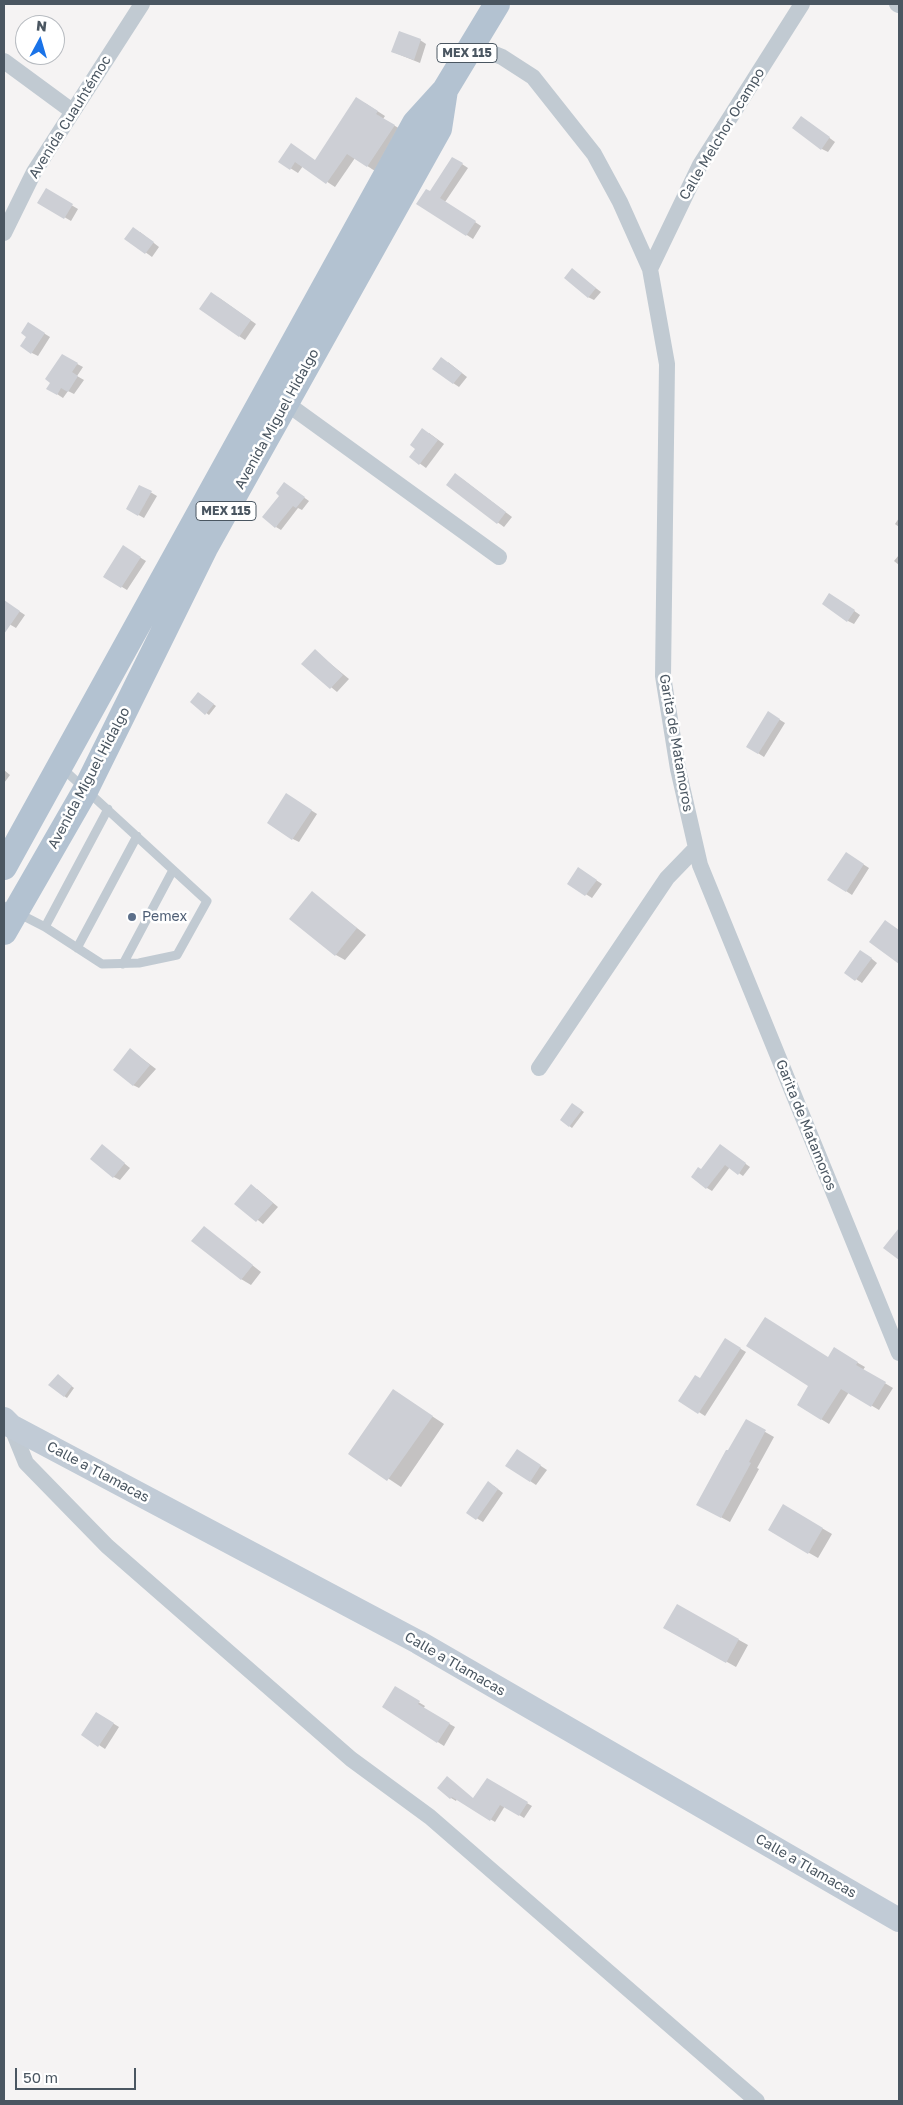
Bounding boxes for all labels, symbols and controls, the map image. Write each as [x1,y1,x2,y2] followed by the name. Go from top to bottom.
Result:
[15,15,65,65] north arrow
[35,17,48,35] text: N
[437,44,497,62] road number: MEX 115
[25,53,115,181] street label: Avenida Cuauhtémoc
[676,65,768,203] street label: Calle Melchor Ocampo
[231,346,323,492] street label: Avenida Miguel Hidalgo
[196,502,256,520] road number: MEX 115
[656,673,696,813] street label: Garita de Matamoros
[45,704,133,852] street label: Avenida Miguel Hidalgo
[142,909,187,925] place label: Pemex
[126,911,138,923] marker: Pemex
[772,1057,840,1193] street label: Garita de Matamoros
[44,1438,152,1506] street label: Calle a Tlamacas
[402,1628,508,1700] street label: Calle a Tlamacas
[753,1830,859,1902] street label: Calle a Tlamacas
[18,2058,139,2090] scale bar
[23,2068,58,2086] text: 50 m

